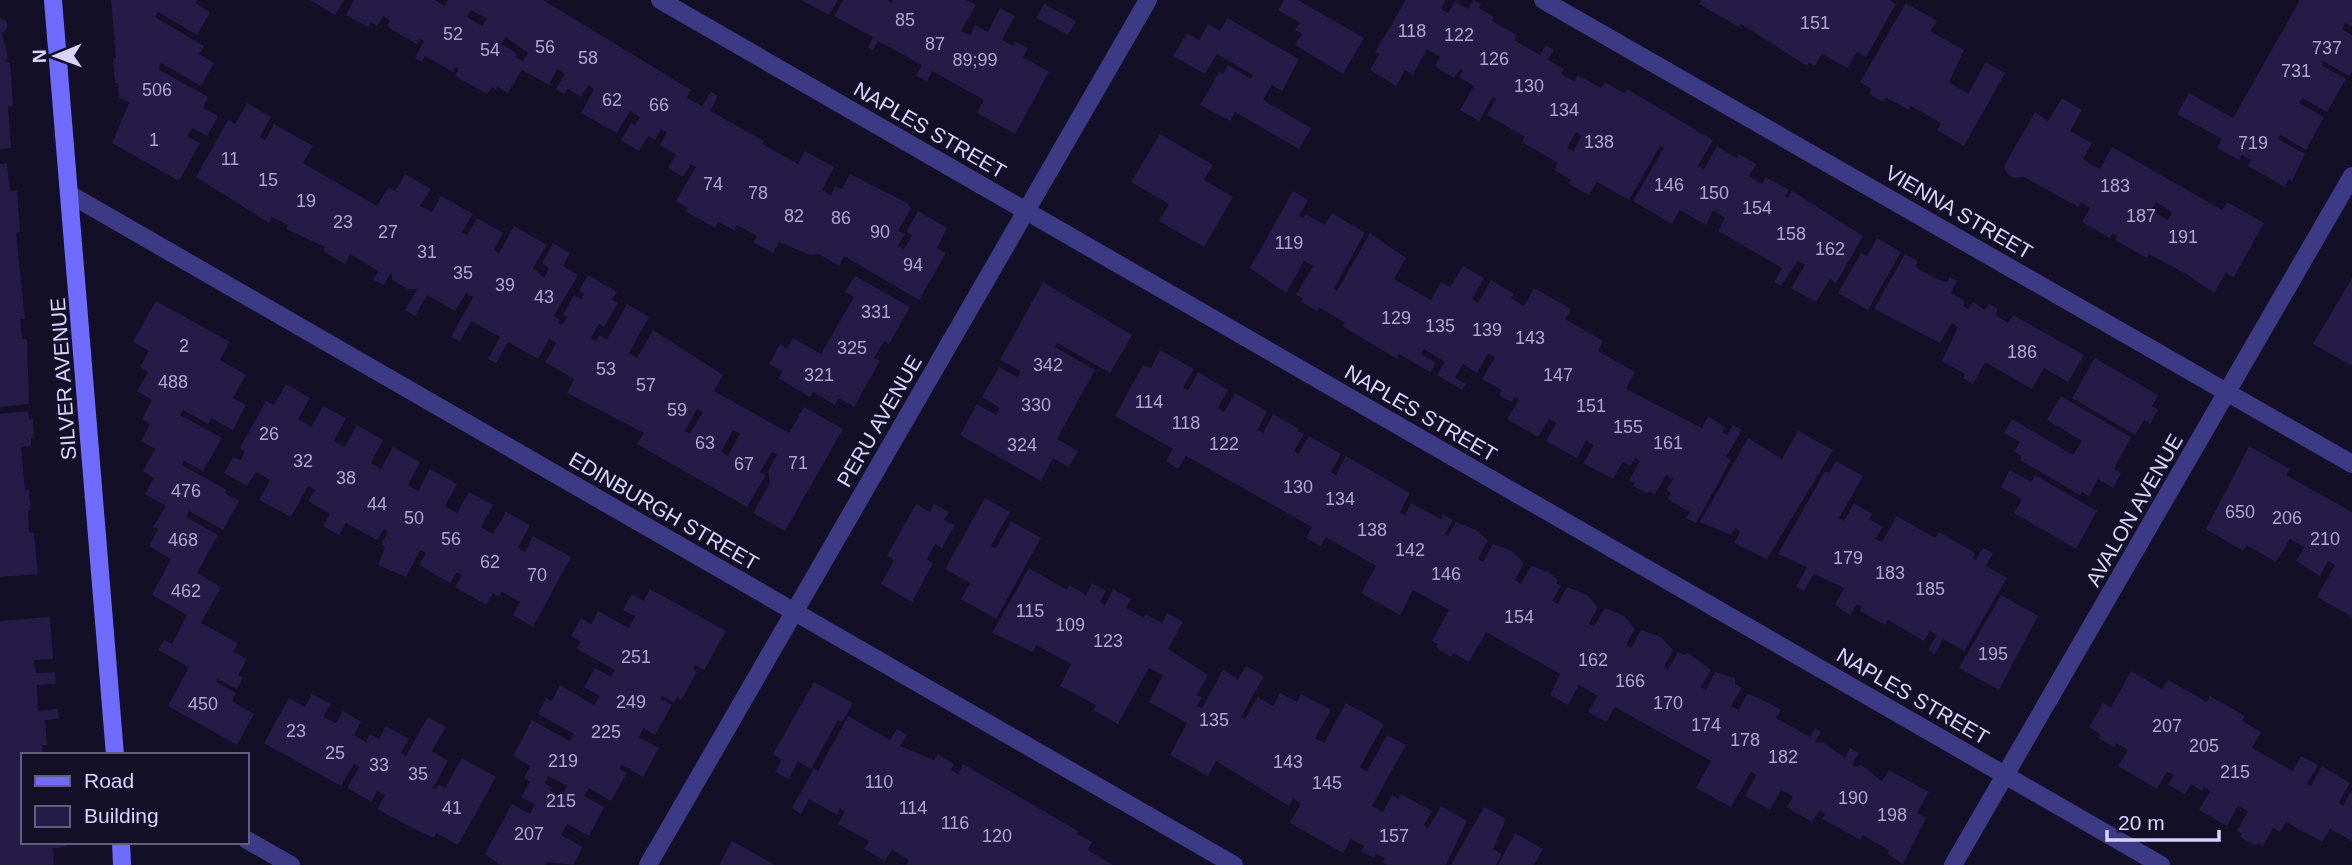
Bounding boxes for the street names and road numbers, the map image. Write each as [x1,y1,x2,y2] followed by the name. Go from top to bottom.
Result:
[850,77,1010,183] street label: NAPLES STREET
[1881,161,2037,263] street label: VIENNA STREET
[46,297,80,461] street label: SILVER AVENUE
[832,351,926,491] street label: PERU AVENUE
[1341,360,1501,466] street label: NAPLES STREET
[2081,430,2187,590] street label: AVALON AVENUE
[565,447,763,575] street label: EDINBURGH STREET
[1833,643,1993,749] street label: NAPLES STREET

